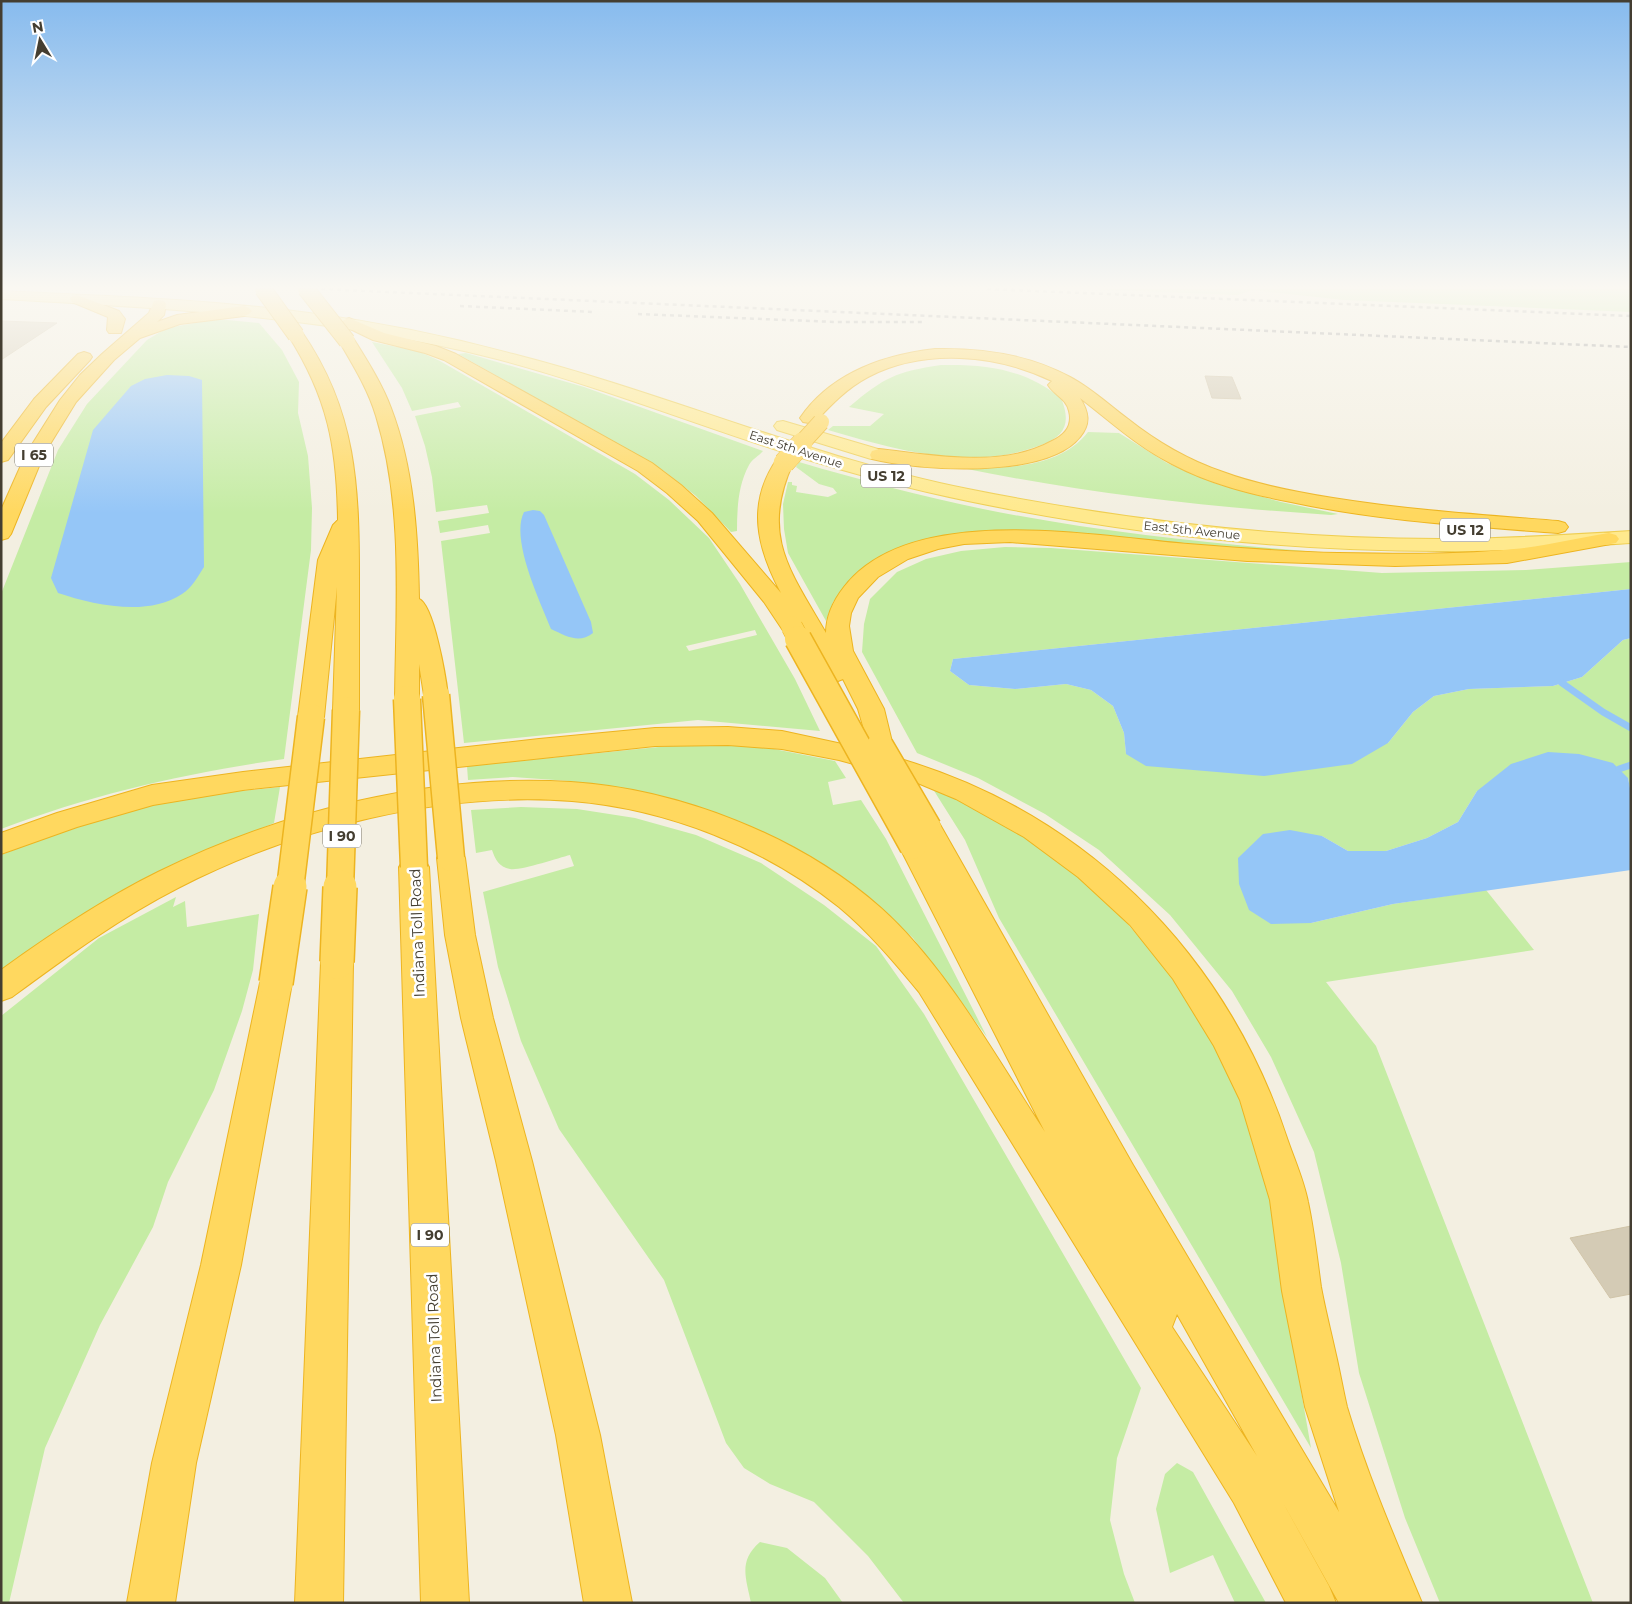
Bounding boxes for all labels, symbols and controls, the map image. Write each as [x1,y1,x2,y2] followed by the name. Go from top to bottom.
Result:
[15,15,65,65] north arrow
[31,17,45,37] text: N
[748,427,844,471] street label: East 5th Avenue
[15,444,53,466] road number: I 65
[861,464,911,488] road number: US 12
[1143,517,1241,543] street label: East 5th Avenue
[1440,518,1490,542] road number: US 12
[323,824,361,848] road number: I 90
[405,868,429,998] street label: Indiana Toll Road
[411,1224,449,1246] road number: I 90
[422,1273,446,1403] street label: Indiana Toll Road

